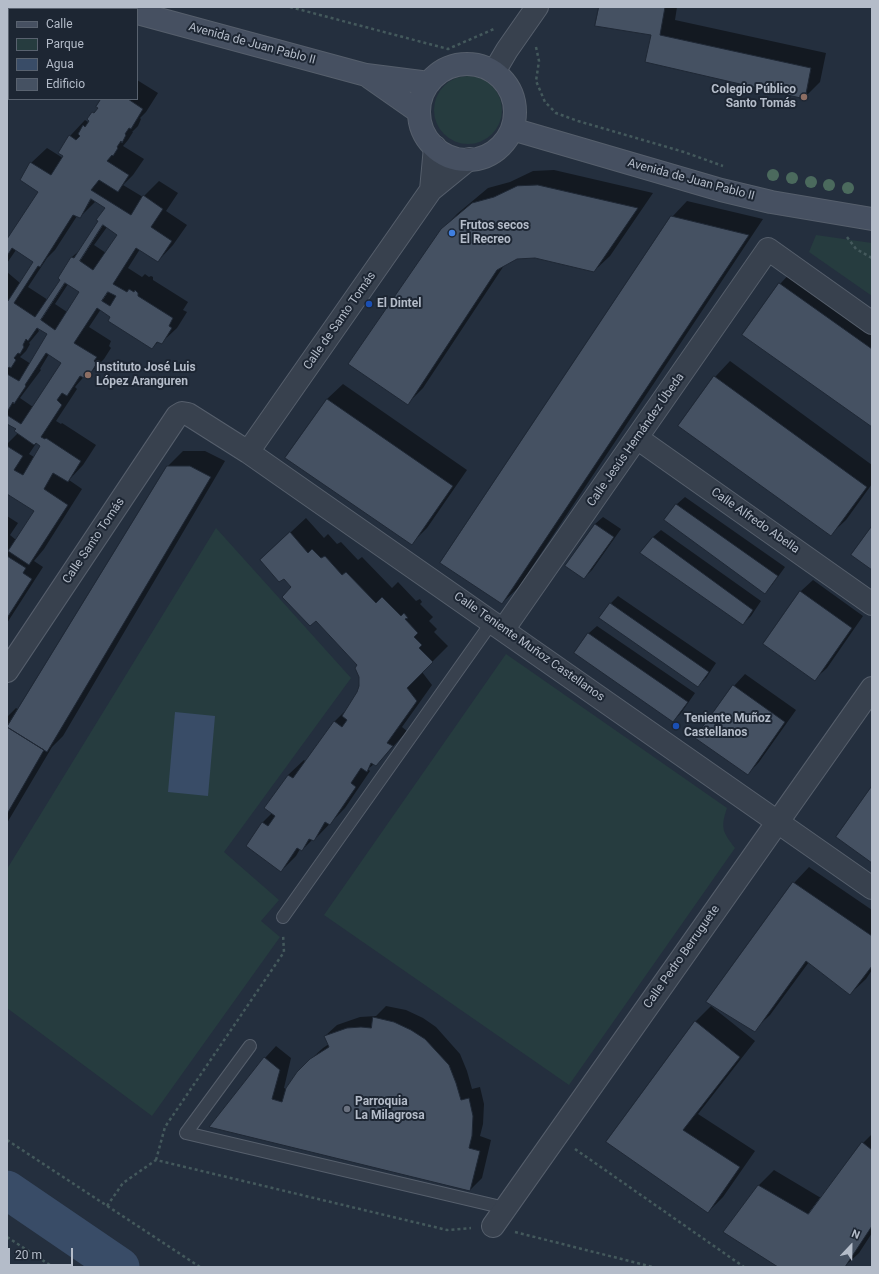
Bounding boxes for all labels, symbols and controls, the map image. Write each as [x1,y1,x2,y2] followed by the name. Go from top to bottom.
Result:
[8,8,138,100] legend
[46,17,73,31] text: Calle
[187,20,317,68] street label: Avenida de Juan Pablo II
[46,37,84,51] text: Parque
[46,57,74,71] text: Agua
[46,77,85,91] text: Edificio
[711,83,796,111] place label: Colegio Público Santo Tomás
[799,92,809,102] marker: Colegio Público Santo Tomás
[626,156,756,204] street label: Avenida de Juan Pablo II
[460,219,529,247] place label: Frutos secos El Recreo
[447,228,457,238] marker: Frutos secos El Recreo
[301,269,379,373] street label: Calle de Santo Tomás
[377,297,421,311] place label: El Dintel
[364,299,374,309] marker: El Dintel
[96,361,196,389] place label: Instituto José Luis López Aranguren
[83,370,93,380] marker: Instituto José Luis López Aranguren
[584,371,688,509] street label: Calle Jesús Hernández Úbeda
[708,485,802,557] street label: Calle Alfredo Abella
[60,495,128,587] street label: Calle Santo Tomás
[451,589,607,705] street label: Calle Teniente Muñoz Castellanos
[684,712,771,740] place label: Teniente Muñoz Castellanos
[671,721,681,731] marker: Teniente Muñoz Castellanos
[641,903,723,1011] street label: Calle Pedro Berruguete
[355,1095,425,1123] place label: Parroquia La Milagrosa
[342,1104,352,1114] marker: Parroquia La Milagrosa
[831,1226,871,1266] north arrow
[850,1227,862,1242] text: N
[10,1240,75,1266] scale bar
[15,1248,42,1262] text: 20 m

